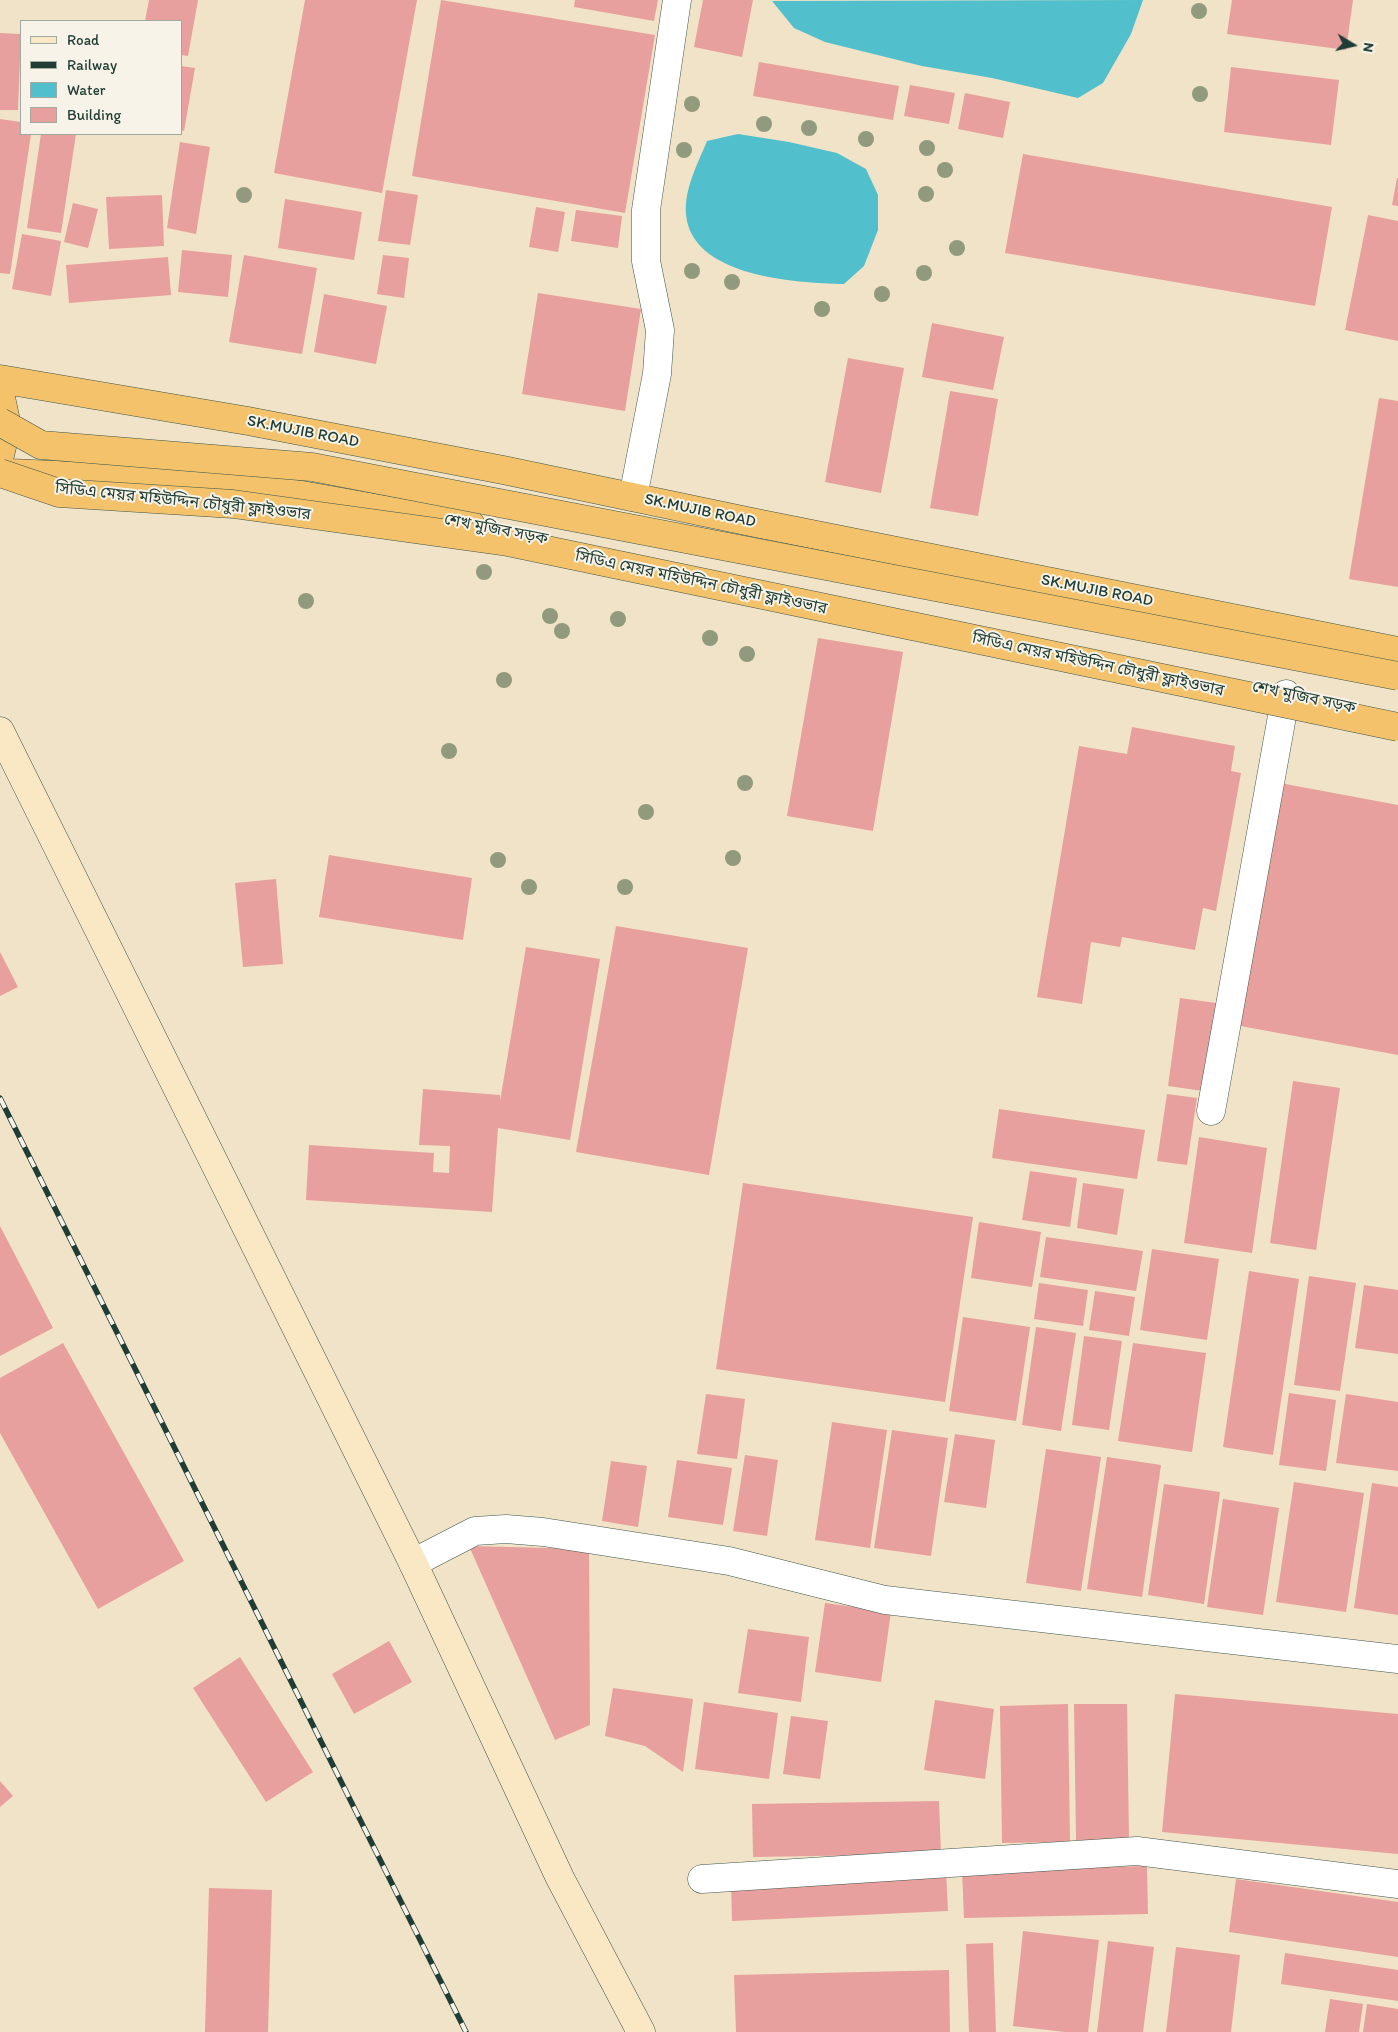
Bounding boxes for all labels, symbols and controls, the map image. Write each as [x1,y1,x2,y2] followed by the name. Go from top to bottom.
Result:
[20,20,182,135] legend
[1328,20,1378,70] north arrow
[67,31,99,49] text: Road
[1359,41,1377,53] text: N
[67,56,117,74] text: Railway
[67,81,105,99] text: Water
[67,106,121,124] text: Building
[246,412,360,452] street label: SK.MUJIB ROAD
[54,479,312,525] street label: সিডিএ মেয়র মহিউদ্দিন চৌধুরী ফ্লাইওভার
[643,490,757,532] street label: SK.MUJIB ROAD
[442,511,550,549] street label: শেখ মুজিব সড়ক
[573,547,829,619] street label: সিডিএ মেয়র মহিউদ্দিন চৌধুরী ফ্লাইওভার
[1040,571,1154,611] street label: SK.MUJIB ROAD
[970,629,1226,701] street label: সিডিএ মেয়র মহিউদ্দিন চৌধুরী ফ্লাইওভার
[1250,678,1358,718] street label: শেখ মুজিব সড়ক

